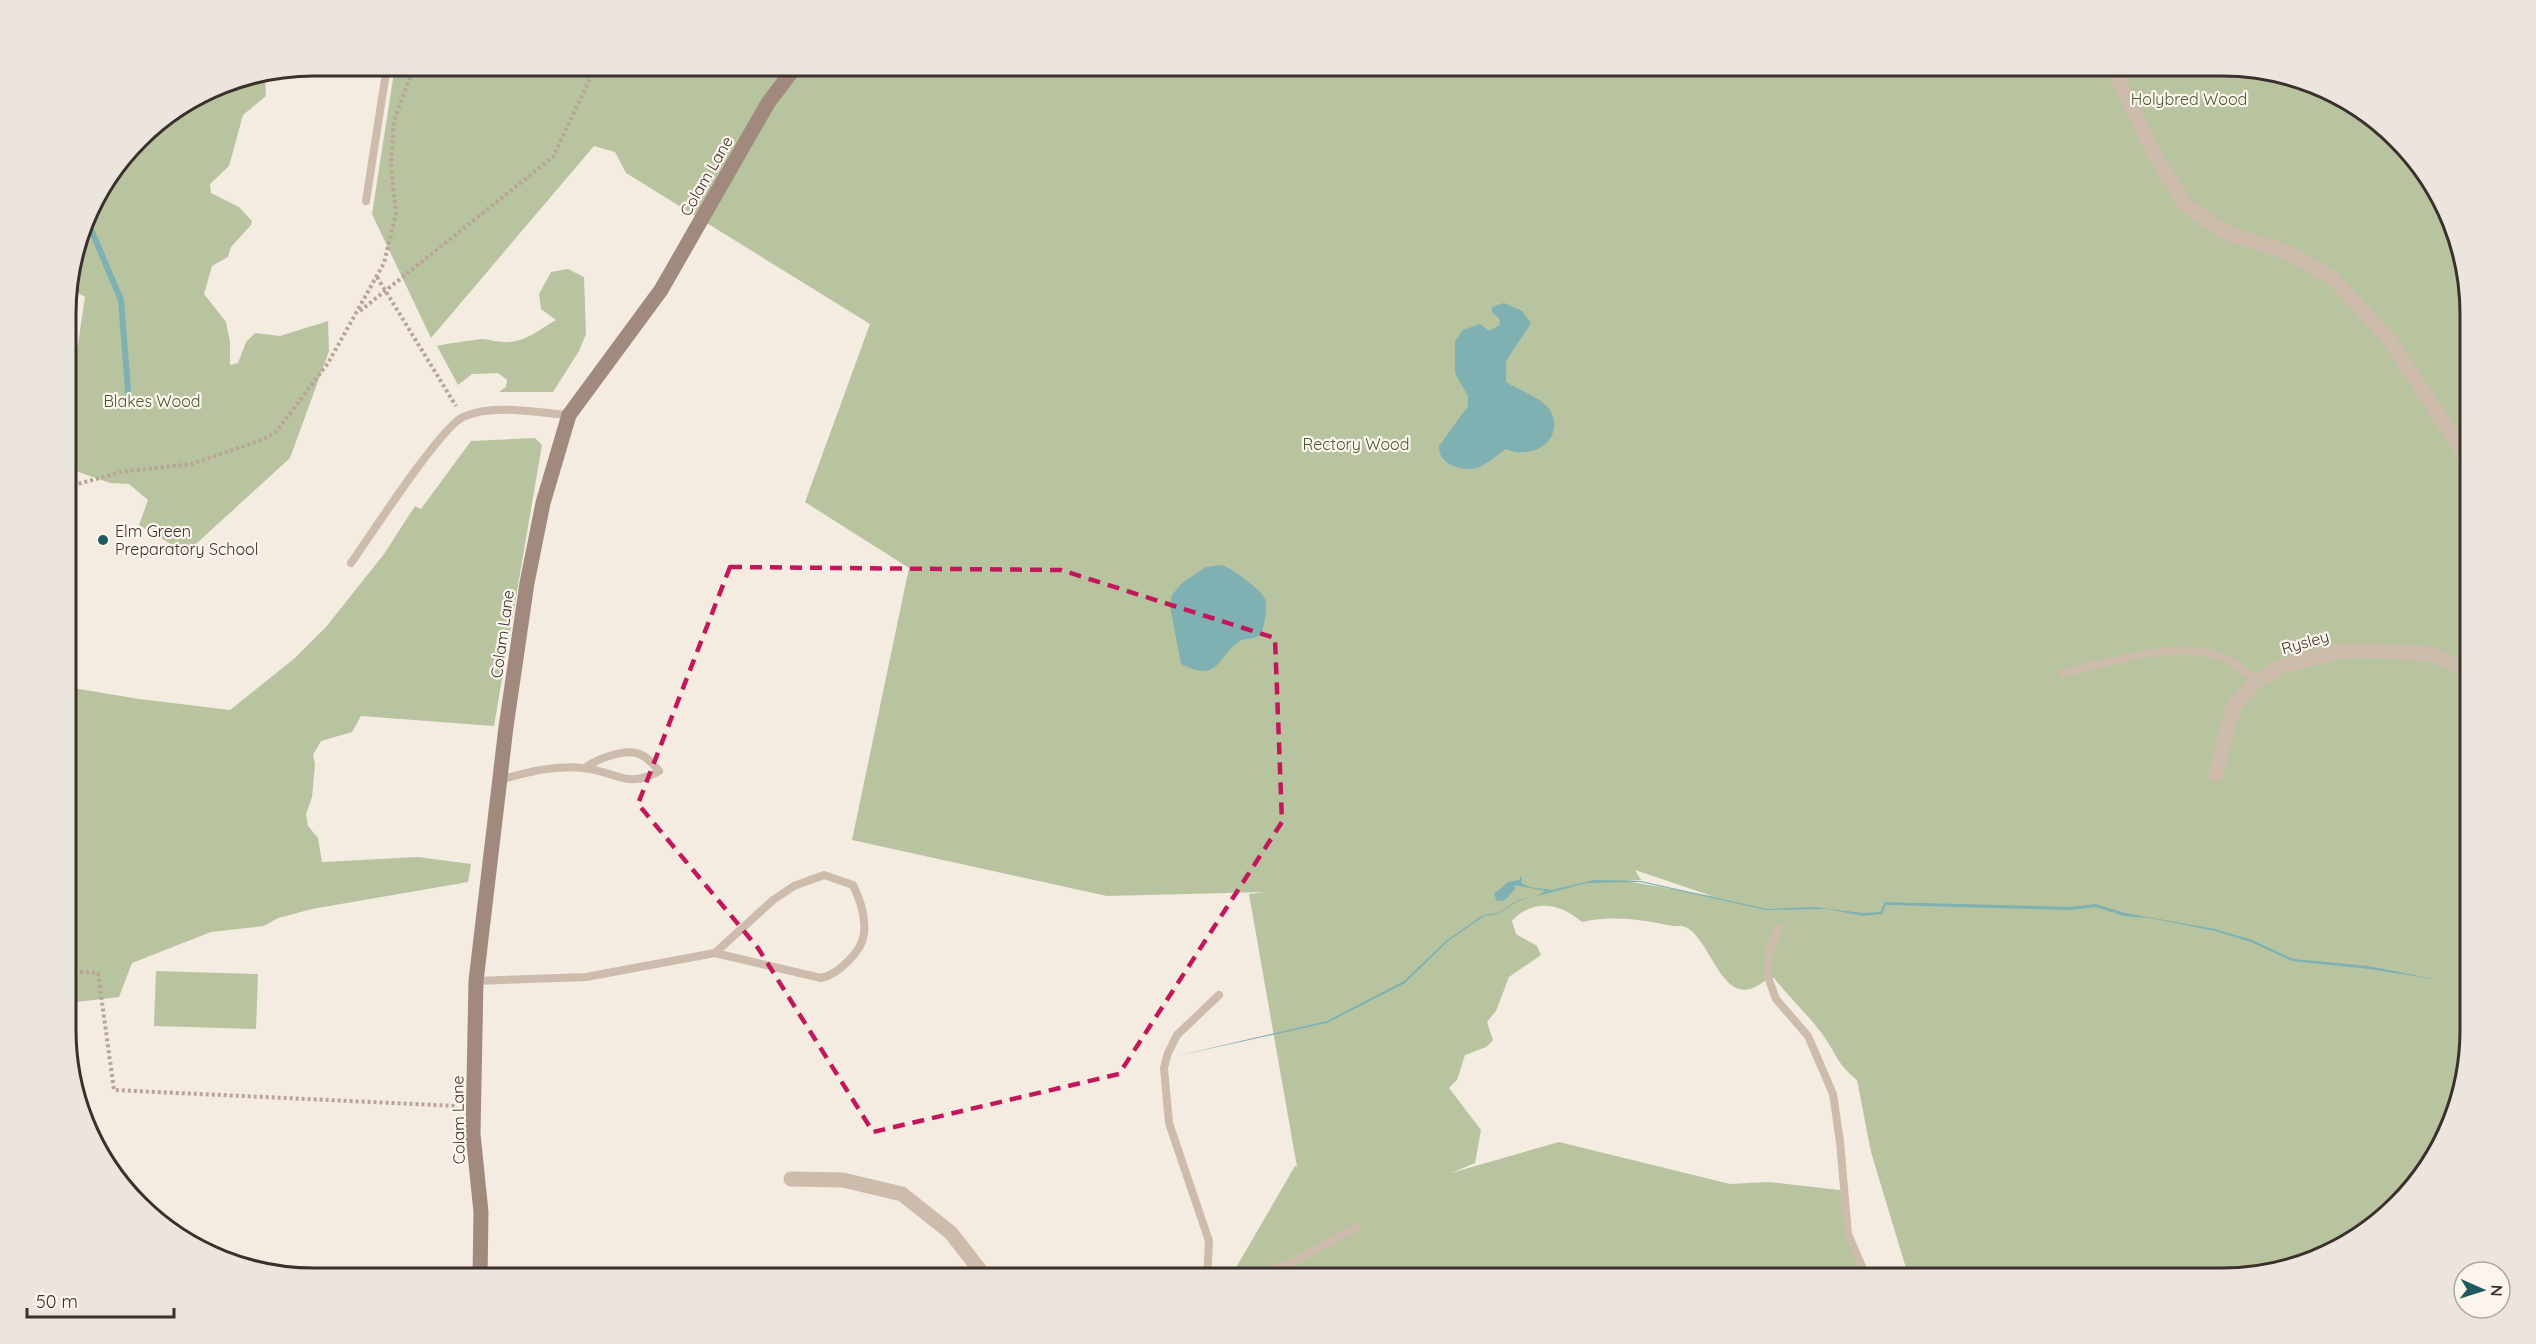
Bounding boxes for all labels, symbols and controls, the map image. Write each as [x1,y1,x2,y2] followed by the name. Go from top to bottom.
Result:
[2131,89,2247,109] park label: Holybred Wood
[675,132,737,220] street label: Colam Lane
[103,391,201,411] park label: Blakes Wood
[1303,434,1409,454] park label: Rectory Wood
[115,521,258,559] place label: Elm Green Preparatory School
[96,533,110,547] marker: Elm Green Preparatory School
[486,589,518,679] street label: Colam Lane
[2279,626,2331,658] street label: Rysley
[447,1075,469,1165] street label: Colam Lane
[2452,1260,2512,1320] north arrow
[27,1281,174,1319] scale bar
[2487,1284,2507,1297] text: N
[36,1290,78,1313] text: 50 m

